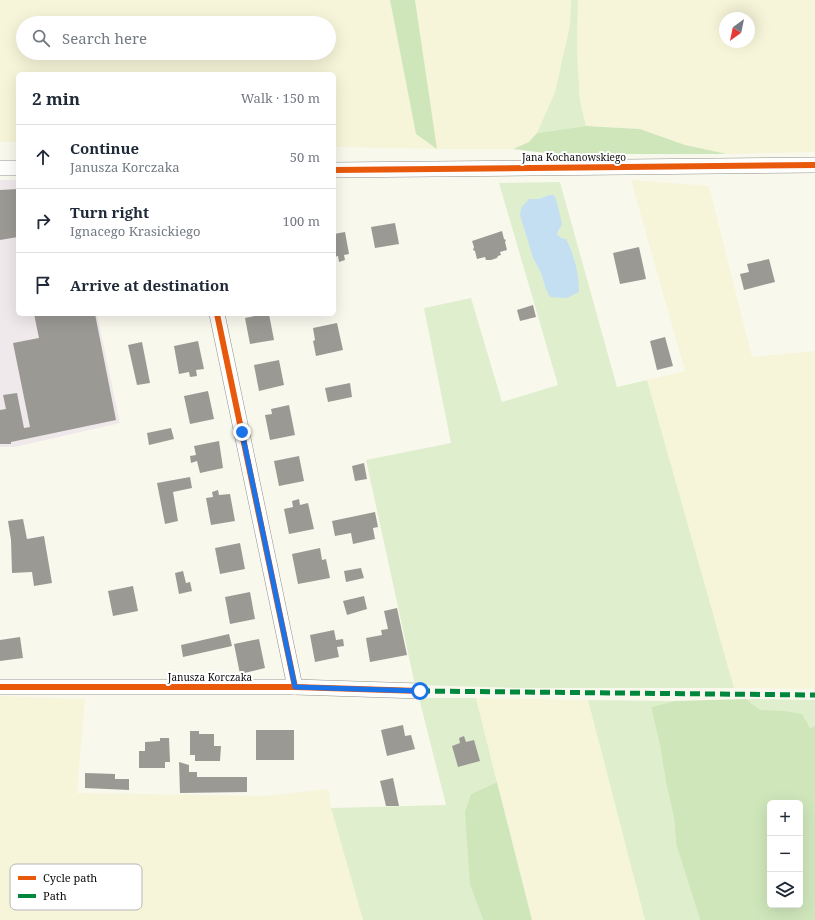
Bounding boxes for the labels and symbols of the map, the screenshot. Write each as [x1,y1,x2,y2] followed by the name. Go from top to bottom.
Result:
[719,12,755,48] north arrow
[521,150,626,164] street label: Jana Kochanowskiego
[233,423,251,441] route end
[167,670,252,684] street label: Janusza Korczaka
[411,682,429,700] route start
[10,864,142,910] legend
[43,870,97,885] text: Cycle path
[43,888,67,903] text: Path

